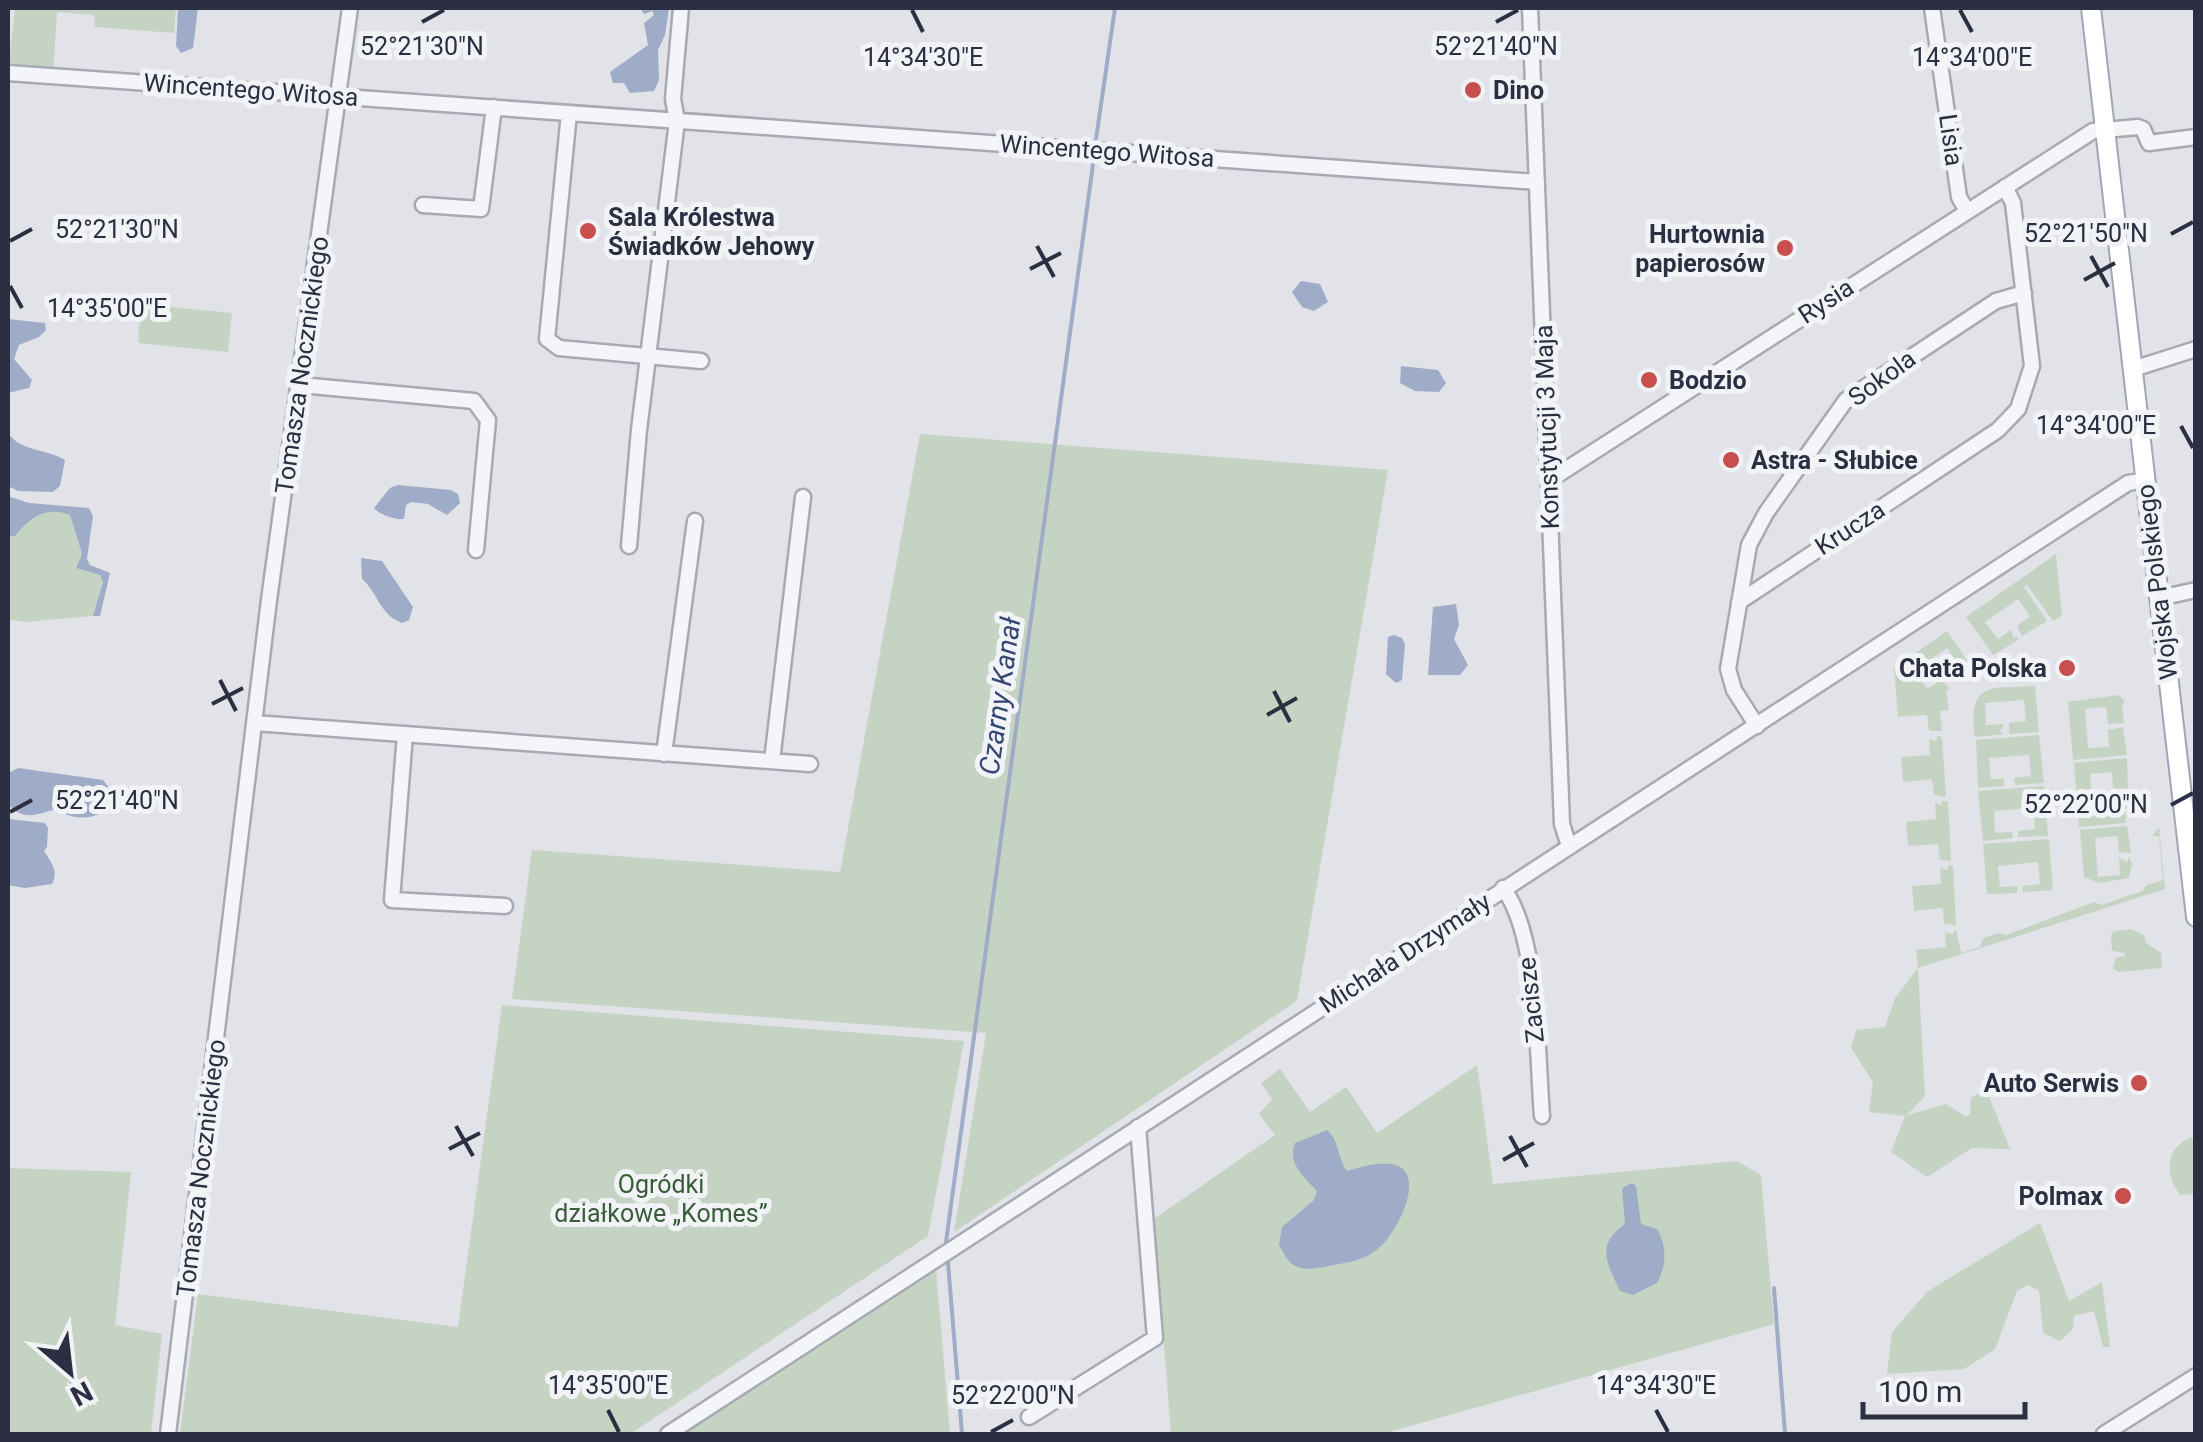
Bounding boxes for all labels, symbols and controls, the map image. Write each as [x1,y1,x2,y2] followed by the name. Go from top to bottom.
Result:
[360,32,484,61] text: 52°21'30"N
[1434,32,1558,61] text: 52°21'40"N
[863,43,983,72] text: 14°34'30"E
[1912,43,2032,72] text: 14°34'00"E
[143,68,359,112] street label: Wincentego Witosa
[1493,76,1544,105] place label: Dino
[1462,79,1484,101] marker: Dino
[1933,112,1969,168] street label: Lisia
[999,129,1215,173] street label: Wincentego Witosa
[608,203,815,261] place label: Sala Królestwa Świadków Jehowy
[55,215,179,244] text: 52°21'30"N
[2024,219,2148,248] text: 52°21'50"N
[577,220,599,242] marker: Sala Królestwa Świadków Jehowy
[1635,220,1765,278] place label: Hurtownia papierosów
[270,235,334,495] street label: Tomasza Nocznickiego
[1774,237,1796,259] marker: Hurtownia papierosów
[1793,273,1859,329] street label: Rysia
[47,294,167,323] text: 14°35'00"E
[1529,324,1565,530] street label: Konstytucji 3 Maja
[1843,344,1921,412] street label: Sokola
[1669,366,1747,395] place label: Bodzio
[1638,369,1660,391] marker: Bodzio
[2036,411,2156,440] text: 14°34'00"E
[1751,446,1918,475] place label: Astra - Słubice
[1720,449,1742,471] marker: Astra - Słubice
[2131,483,2183,681] street label: Wojska Polskiego
[1810,495,1890,561] street label: Krucza
[973,614,1027,777] water label: Czarny Kanał
[1899,654,2047,683] place label: Chata Polska
[2056,657,2078,679] marker: Chata Polska
[55,786,179,815] text: 52°21'40"N
[2024,790,2148,819] text: 52°22'00"N
[1314,887,1496,1019] street label: Michała Drzymały
[1512,956,1550,1044] street label: Zacisze
[171,1037,231,1299] street label: Tomasza Nocznickiego
[1984,1069,2119,1098] place label: Auto Serwis
[2128,1072,2150,1094] marker: Auto Serwis
[554,1170,768,1228] park label: Ogródki działkowe „Komes”
[2019,1182,2103,1211] place label: Polmax
[2112,1185,2134,1207] marker: Polmax
[20,1322,120,1422] north arrow
[1863,1357,2026,1419] scale bar
[548,1371,668,1400] text: 14°35'00"E
[1596,1371,1716,1400] text: 14°34'30"E
[65,1374,98,1413] text: N
[1878,1374,1962,1409] text: 100 m
[951,1381,1075,1410] text: 52°22'00"N

